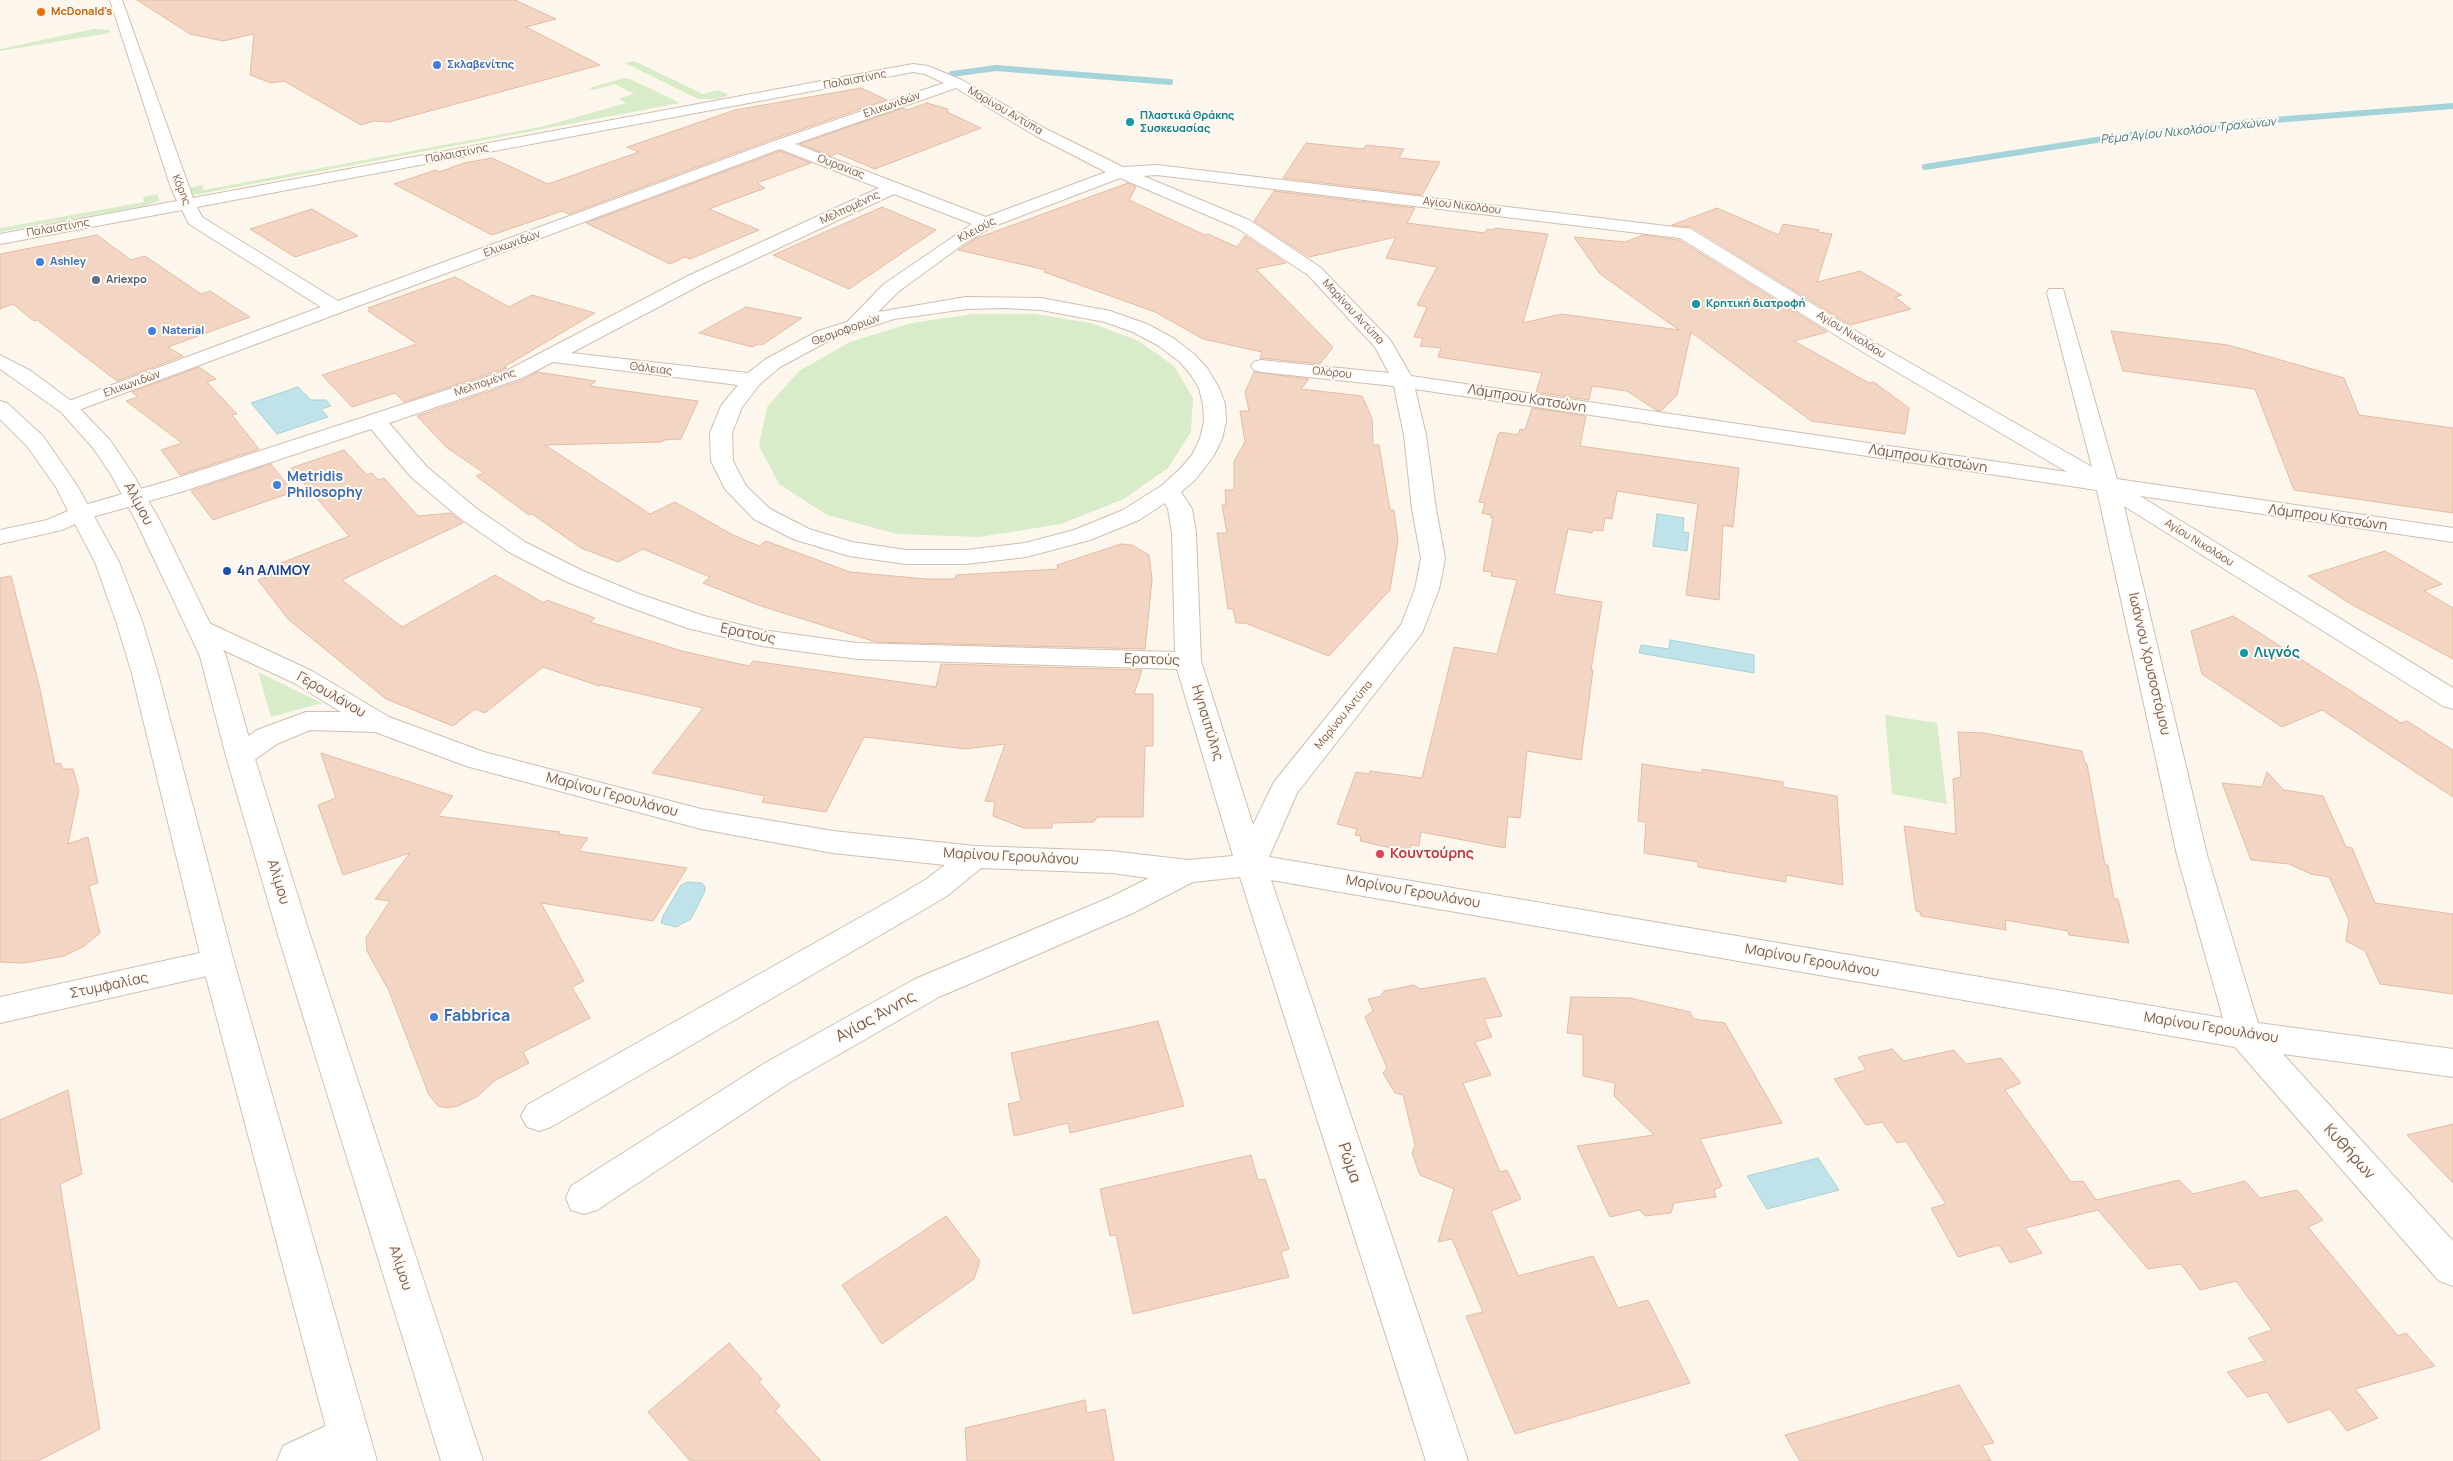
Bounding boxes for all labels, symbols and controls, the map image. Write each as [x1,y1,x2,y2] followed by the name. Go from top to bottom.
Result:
[51,5,112,19] place label: McDonald's
[35,6,47,18] marker: McDonald's
[447,58,514,72] place label: Σκλαβενίτης
[431,59,443,71] marker: Σκλαβενίτης
[822,67,888,93] street label: Παλαιστίνης
[965,84,1045,138] street label: Μαρίνου Αντύπα
[862,89,922,121] street label: Ελικωνιδών
[1140,109,1234,135] place label: Πλαστικά Θράκης Συσκευασίας
[2100,115,2276,147] water label: Ρέμα Αγίου Νικολάου Τραχώνων
[1124,116,1136,128] marker: Πλαστικά Θράκης Συσκευασίας
[424,141,490,167] street label: Παλαιστίνης
[815,152,867,182] street label: Ουρανίας
[169,173,193,207] street label: Κόρης
[818,189,882,227] street label: Μελπομένης
[1422,195,1502,217] street label: Αγίου Νικολάου
[956,215,998,245] street label: Κλειούς
[25,216,91,240] street label: Παλαιστίνης
[482,228,542,260] street label: Ελικωνιδών
[50,255,86,269] place label: Ashley
[34,256,46,268] marker: Ashley
[106,273,147,287] place label: Ariexpo
[90,274,102,286] marker: Ariexpo
[1319,277,1387,347] street label: Μαρίνου Αντύπα
[1706,297,1805,311] place label: Κρητική διατροφή
[1690,298,1702,310] marker: Κρητική διατροφή
[1814,309,1888,361] street label: Αγίου Νικολάου
[810,311,882,349] street label: Θεσμοφοριών
[162,324,204,338] place label: Naterial
[146,325,158,337] marker: Naterial
[629,360,673,378] street label: Θάλειας
[1312,364,1352,382] street label: Ολόρου
[453,366,517,400] street label: Μελπομένης
[102,368,162,400] street label: Ελικωνιδών
[1466,381,1588,417] street label: Λάμπρου Κατσώνη
[1867,441,1989,477] street label: Λάμπρου Κατσώνη
[287,469,362,502] place label: Metridis Philosophy
[271,479,283,491] marker: Metridis Philosophy
[120,480,156,528] street label: Αλίμου
[2267,501,2389,535] street label: Λάμπρου Κατσώνη
[2162,517,2236,569] street label: Αγίου Νικολάου
[237,563,310,579] place label: 4η ΑΛΙΜΟΥ
[221,565,233,577] marker: 4η ΑΛΙΜΟΥ
[2124,591,2174,737] street label: Ιωάννου Χρυσοστόμου
[719,620,777,648] street label: Ερατούς
[2254,645,2300,661] place label: Λιγνός
[2238,647,2250,659] marker: Λιγνός
[1124,651,1180,669] street label: Ερατούς
[293,668,369,722] street label: Γερουλάνου
[1312,678,1376,752] street label: Μαρίνου Αντύπα
[1187,683,1227,763] street label: Ηγησιπύλης
[544,769,680,821] street label: Μαρίνου Γερουλάνου
[943,845,1079,869] street label: Μαρίνου Γερουλάνου
[1390,846,1474,862] place label: Κουντούρης
[1374,848,1386,860] marker: Κουντούρης
[263,857,293,907] street label: Αλίμου
[1345,872,1481,912] street label: Μαρίνου Γερουλάνου
[1744,941,1880,981] street label: Μαρίνου Γερουλάνου
[68,969,150,1003] street label: Στυμφαλίας
[833,987,919,1047] street label: Αγίας Άννης
[444,1007,510,1027] place label: Fabbrica
[2143,1009,2279,1047] street label: Μαρίνου Γερουλάνου
[428,1011,440,1023] marker: Fabbrica
[2319,1120,2379,1184] street label: Κυθήρων
[1333,1140,1365,1186] street label: Ρώμα
[385,1243,415,1293] street label: Αλίμου

